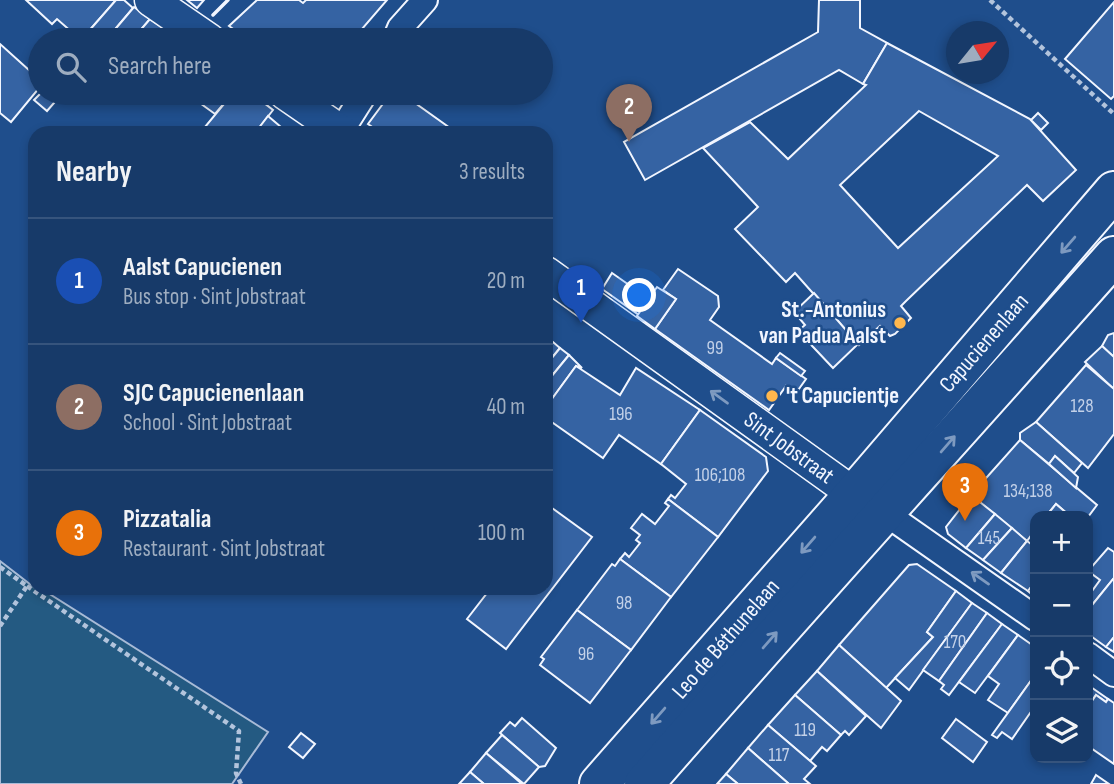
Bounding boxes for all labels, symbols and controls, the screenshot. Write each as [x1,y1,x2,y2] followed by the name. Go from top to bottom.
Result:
[946,21,1009,84] north arrow
[28,28,553,105] search box
[52,48,90,86] icon: search
[108,51,211,82] text: Search here
[606,84,652,142] pin: 2
[56,154,132,190] text: Nearby
[459,158,525,186] text: 3 results
[1060,236,1076,254] one-way arrow
[123,252,282,283] text: Aalst Capucienen
[558,265,604,323] pin: 1
[74,267,84,295] text: 1
[487,267,525,295] text: 20 m
[622,278,656,312] your location
[123,283,306,311] text: Bus stop · Sint Jobstraat
[933,288,1035,398] street label: Capucienenlaan
[759,296,886,350] place label: St.-Antonius van Padua Aalst
[892,315,908,331] marker: St.-Antonius van Padua Aalst
[707,337,723,360] house number: 99
[123,378,304,409] text: SJC Capucienenlaan
[786,382,899,410] place label: 't Capucientje
[764,388,780,404] marker: 't Capucientje
[710,390,729,404] one-way arrow
[74,393,84,421] text: 2
[487,393,525,421] text: 40 m
[1070,395,1094,418] house number: 128
[609,403,633,426] house number: 196
[738,406,840,490] street label: Sint Jobstraat
[123,409,292,437] text: School · Sint Jobstraat
[940,435,956,453] one-way arrow
[942,463,988,521] pin: 3
[695,464,745,487] house number: 106;108
[1003,480,1053,503] house number: 134;138
[123,504,211,535] text: Pizzatalia
[1030,511,1093,763] map controls
[1030,511,1093,574] button: +
[74,519,84,547] text: 3
[478,519,525,547] text: 100 m
[978,527,1000,550] house number: 145
[123,535,325,563] text: Restaurant · Sint Jobstraat
[800,536,817,553] one-way arrow
[971,571,990,586] one-way arrow
[666,573,786,705] street label: Leo de Béthunelaan
[1030,574,1093,637] button: −
[616,592,632,615] house number: 98
[762,631,778,649] one-way arrow
[944,631,966,654] house number: 170
[1030,637,1093,700] button: locate
[578,643,594,666] house number: 96
[1030,700,1093,763] button: layers
[650,707,666,725] one-way arrow
[794,719,816,742] house number: 119
[769,744,790,767] house number: 117

